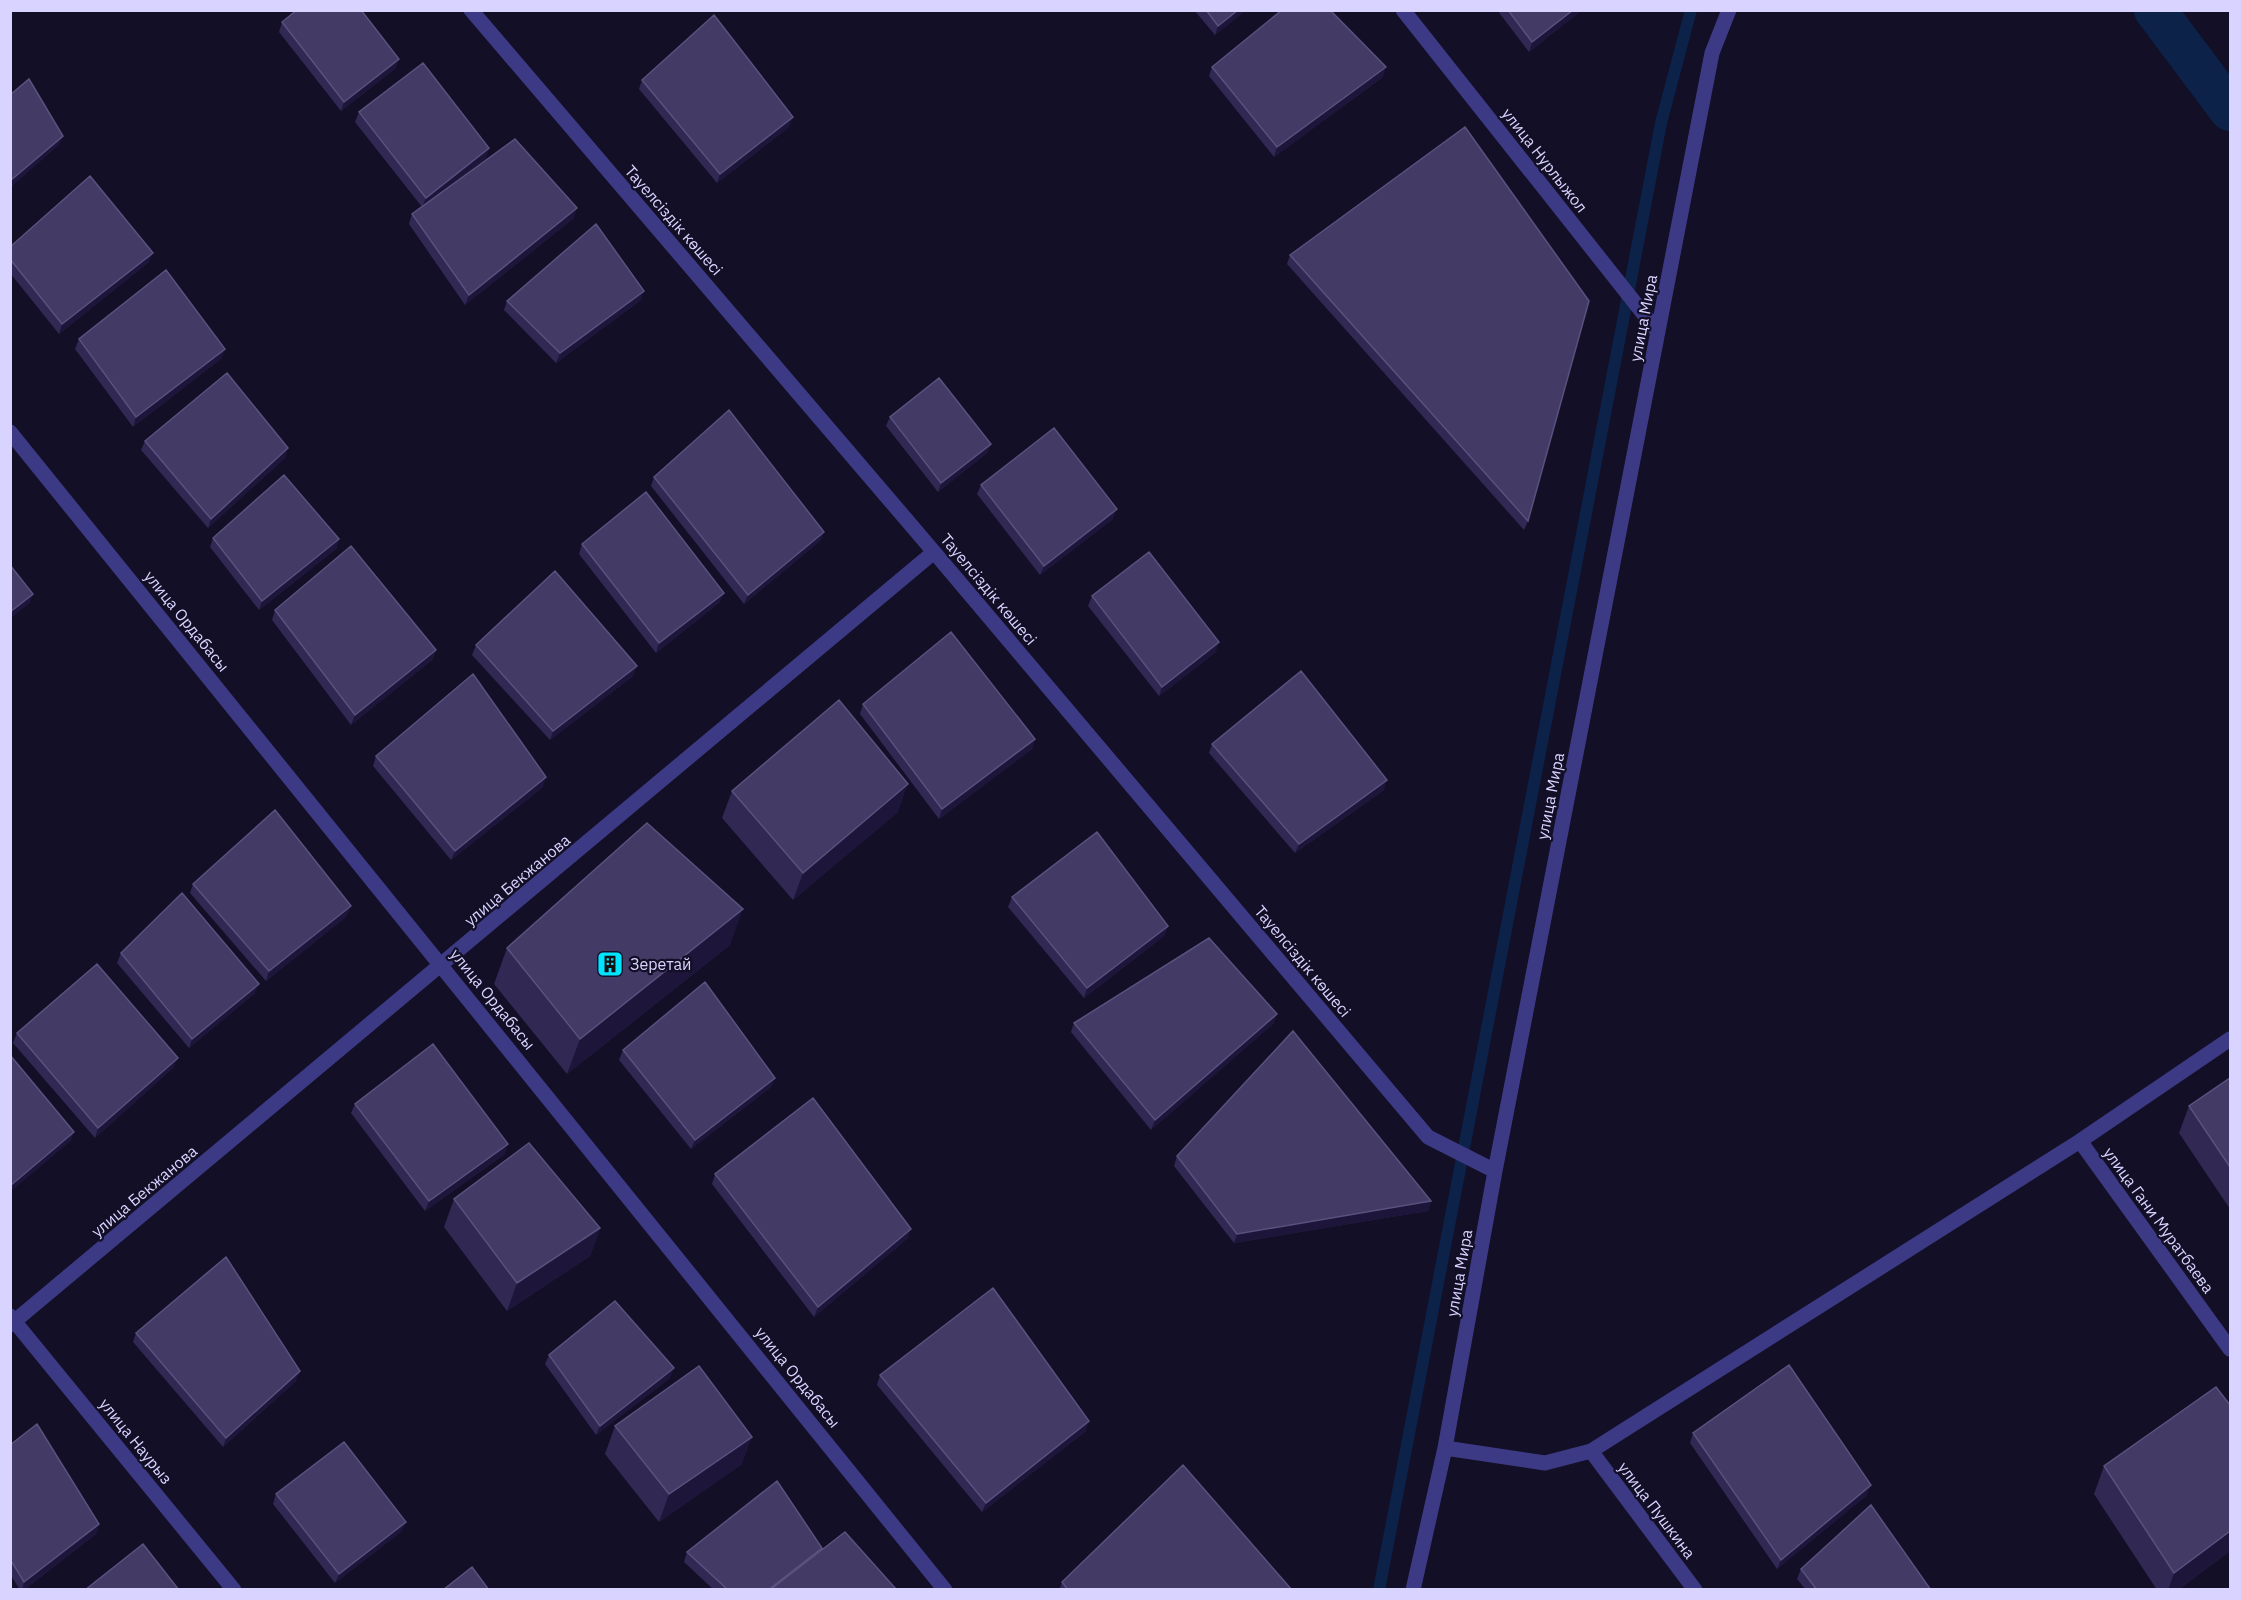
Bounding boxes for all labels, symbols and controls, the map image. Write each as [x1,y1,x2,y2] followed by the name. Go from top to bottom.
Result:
[1498,104,1592,216] street label: улица Нурлыжол
[621,161,727,279] street label: Тауелсіздік көшесі
[1625,272,1661,363] street label: улица Мира
[937,529,1041,649] street label: Тауелсіздік көшесі
[140,566,234,676] street label: улица Ордабасы
[1532,750,1568,841] street label: улица Мира
[460,830,574,930] street label: улица Бекжанова
[1251,901,1355,1021] street label: Тауелсіздік көшесі
[446,944,540,1054] street label: улица Ордабасы
[595,949,625,979] building icon: Зеретай
[630,954,691,974] place label: Зеретай
[87,1141,201,1241] street label: улица Бекжанова
[2099,1143,2219,1297] street label: улица Гани Муратбаева
[1441,1227,1477,1318] street label: улица Мира
[751,1322,845,1432] street label: улица Ордабасы
[95,1394,177,1488] street label: улица Наурыз
[1614,1458,1700,1563] street label: улица Пушкина

